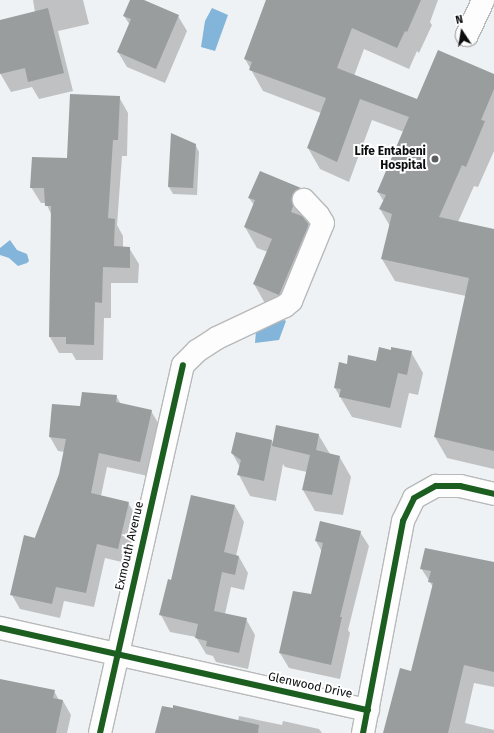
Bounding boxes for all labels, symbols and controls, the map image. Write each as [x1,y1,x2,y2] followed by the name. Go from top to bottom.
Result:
[442,12,482,52] north arrow
[454,13,464,27] text: N
[355,145,426,173] place label: Life Entabeni Hospital
[429,153,441,165] marker: Life Entabeni Hospital
[113,500,147,592] street label: Exmouth Avenue
[267,670,353,702] street label: Glenwood Drive

